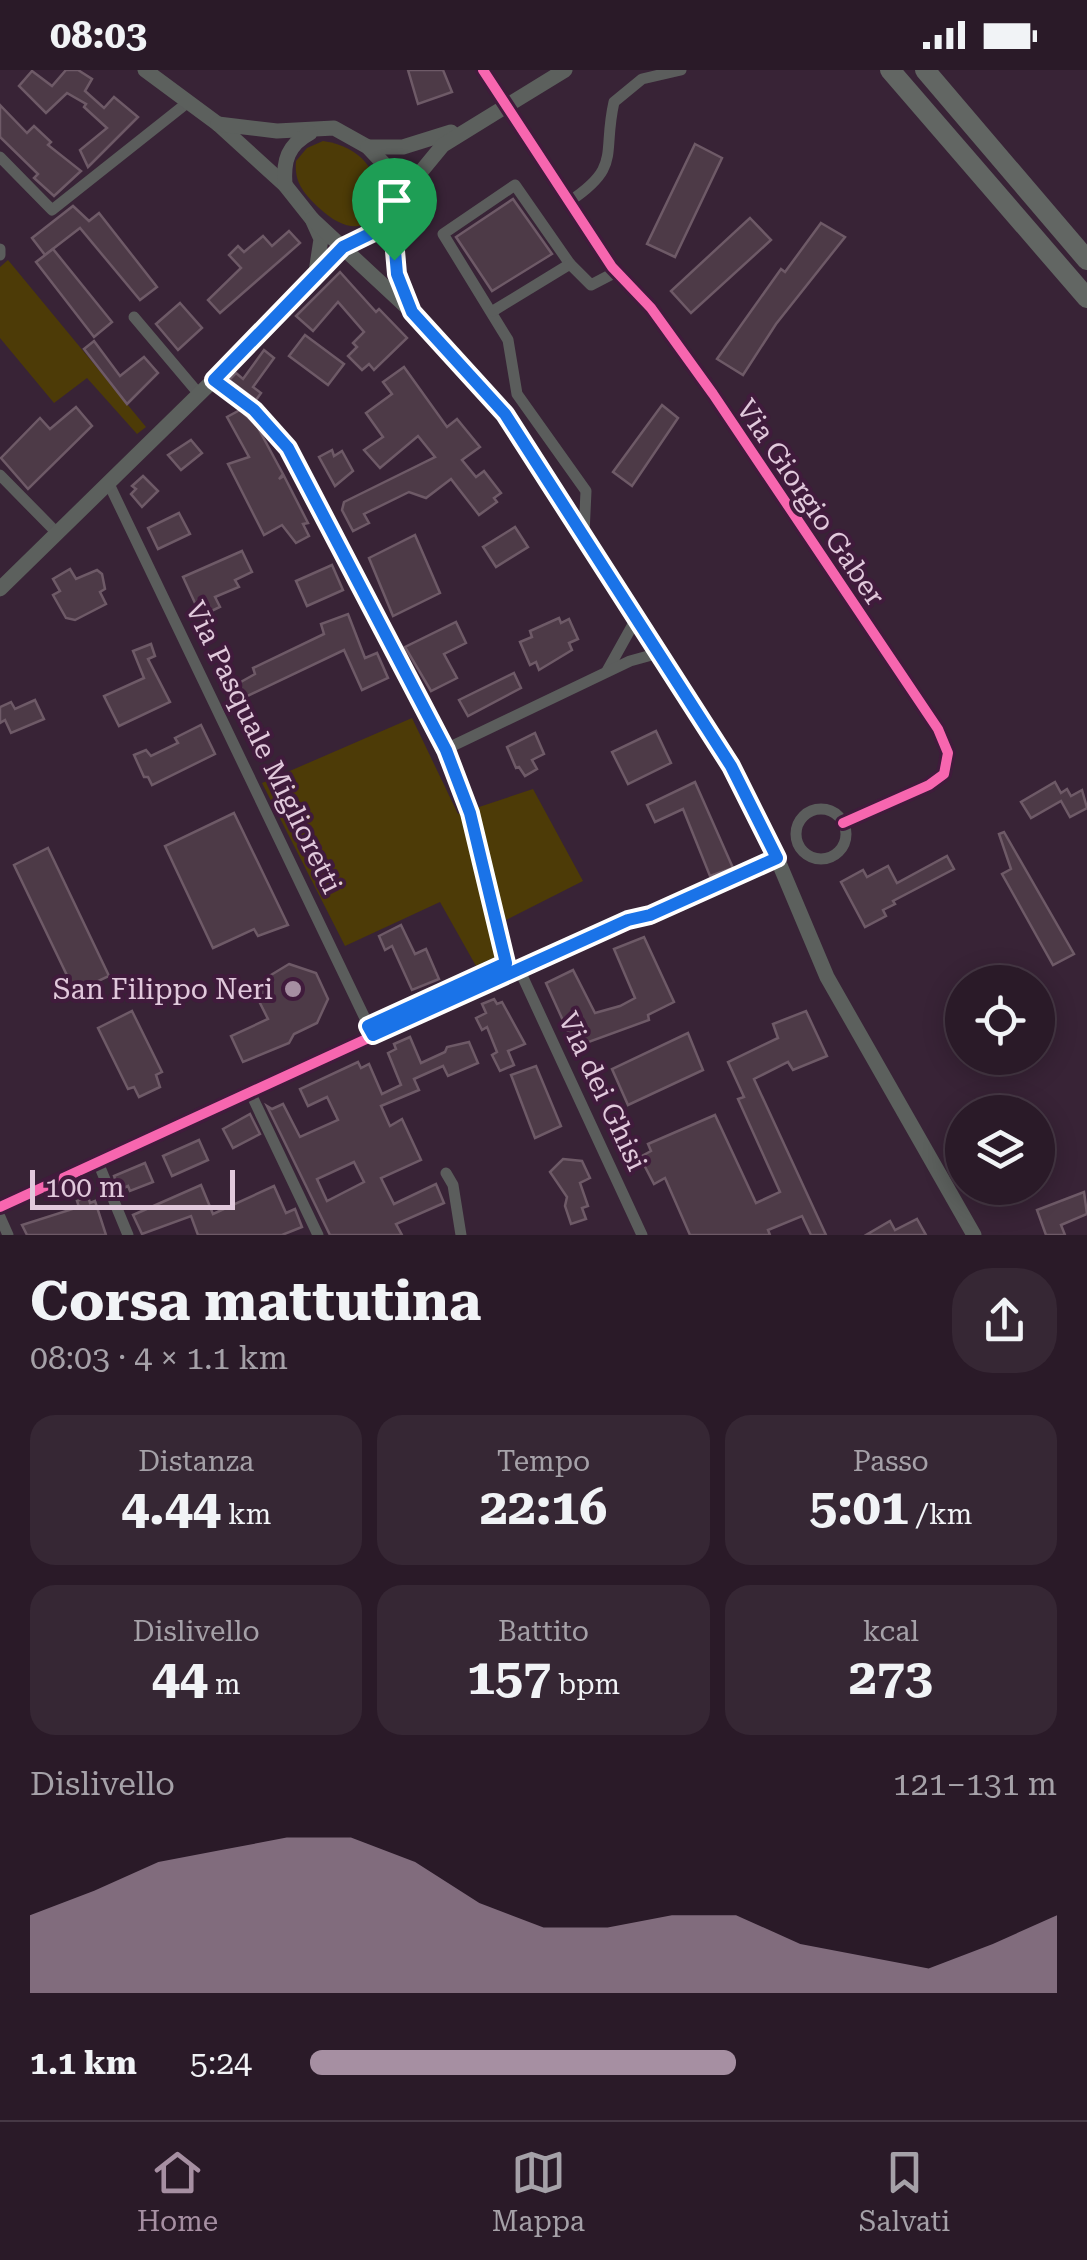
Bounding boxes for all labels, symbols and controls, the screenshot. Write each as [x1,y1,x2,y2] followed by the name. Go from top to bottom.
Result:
[50,13,147,57] text: 08:03
[352,158,437,261] pin
[367,173,422,228] icon: arrive
[730,393,892,611] street label: Via Giorgio Gaber
[178,596,349,899] street label: Via Pasquale Miglioretti
[945,965,1055,1205] map controls
[945,965,1055,1075] button: locate
[53,973,273,1006] place label: San Filippo Neri
[282,978,304,1000] marker: San Filippo Neri
[551,1007,654,1176] street label: Via dei Ghisi
[945,1095,1055,1205] button: layers
[30,1165,235,1210] scale bar
[45,1171,125,1204] text: 100 m
[952,1268,1057,1373] button: share
[30,1269,481,1333] text: Corsa mattutina
[30,1339,288,1377] text: 08:03 · 4 × 1.1 km
[138,1445,254,1478] text: Distanza
[497,1445,590,1478] text: Tempo
[853,1445,929,1478] text: Passo
[121,1478,221,1536] text: 4.44
[480,1478,607,1536] text: 22:16
[809,1478,909,1536] text: 5:01
[221,1498,271,1531] text: km
[909,1498,972,1531] text: /km
[133,1615,260,1648] text: Dislivello
[498,1615,589,1648] text: Battito
[863,1615,919,1648] text: kcal
[152,1648,208,1706] text: 44
[467,1648,551,1706] text: 157
[849,1648,933,1706] text: 273
[208,1668,240,1701] text: m
[551,1668,620,1701] text: bpm
[30,1765,175,1803] text: Dislivello
[893,1765,1057,1803] text: 121–131 m
[30,2044,137,2082] text: 1.1 km
[190,2044,252,2082] text: 5:24
[137,2145,218,2238] tab: Home
[492,2145,585,2238] tab: Mappa
[859,2145,950,2238] tab: Salvati

